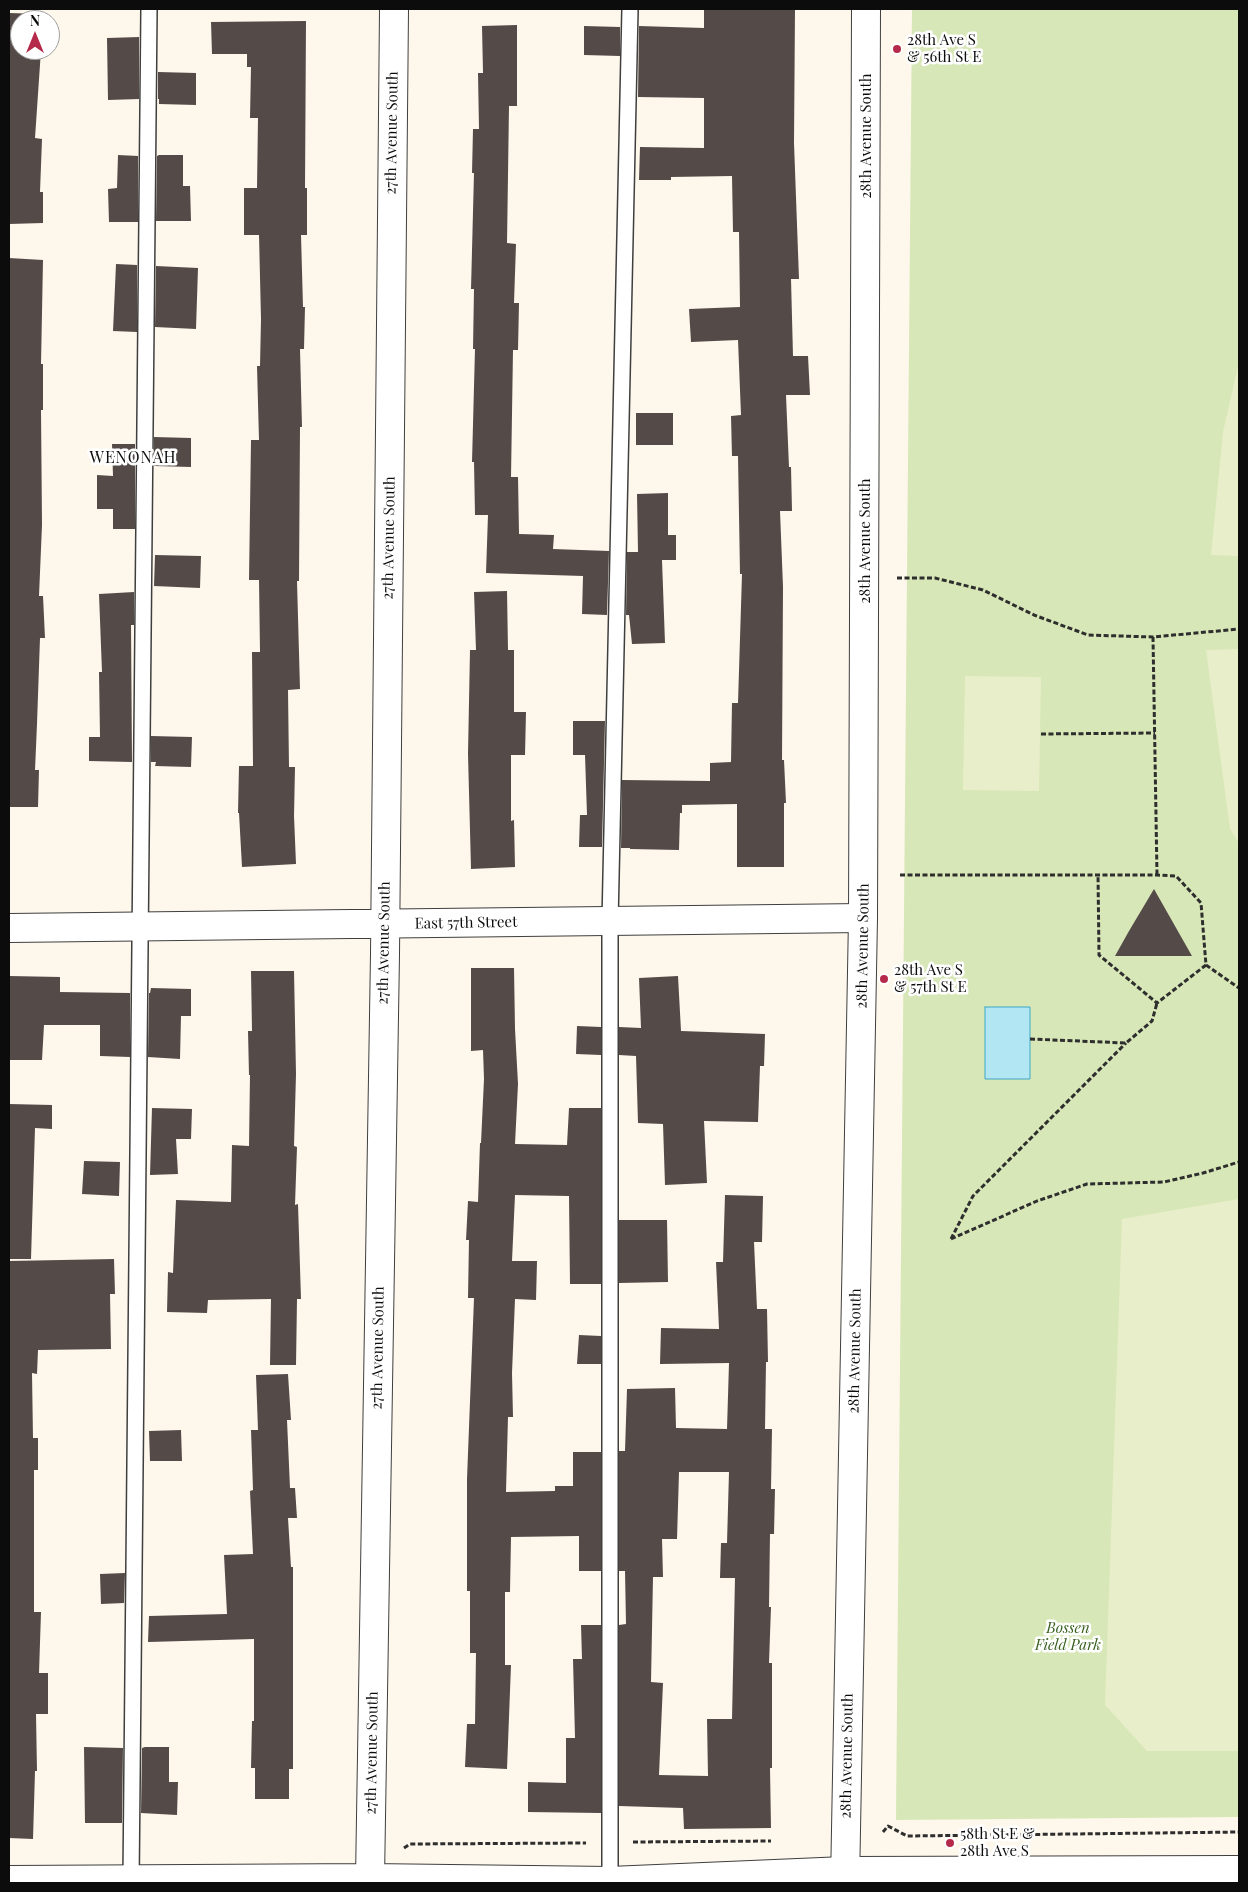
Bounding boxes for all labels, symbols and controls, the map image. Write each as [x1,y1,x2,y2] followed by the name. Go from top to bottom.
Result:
[10,10,60,60] north arrow
[30,11,40,30] text: N
[907,31,981,66] place label: 28th Ave S & 56th St E
[891,43,903,55] marker: 28th Ave S & 56th St E
[382,71,402,195] street label: 27th Avenue South
[857,73,875,199] street label: 28th Avenue South
[89,448,177,468] district label: WENONAH
[379,476,399,600] street label: 27th Avenue South
[856,478,874,604] street label: 28th Avenue South
[374,881,394,1005] street label: 27th Avenue South
[853,883,873,1009] street label: 28th Avenue South
[414,913,518,933] street label: East 57th Street
[894,961,967,996] place label: 28th Ave S & 57th St E
[878,973,890,985] marker: 28th Ave S & 57th St E
[368,1286,388,1410] street label: 27th Avenue South
[845,1288,865,1414] street label: 28th Avenue South
[1035,1619,1101,1654] park label: Bossen Field Park
[362,1691,382,1815] street label: 27th Avenue South
[837,1693,857,1819] street label: 28th Avenue South
[960,1825,1034,1860] place label: 58th St E & 28th Ave S
[944,1837,956,1849] marker: 58th St E & 28th Ave S

